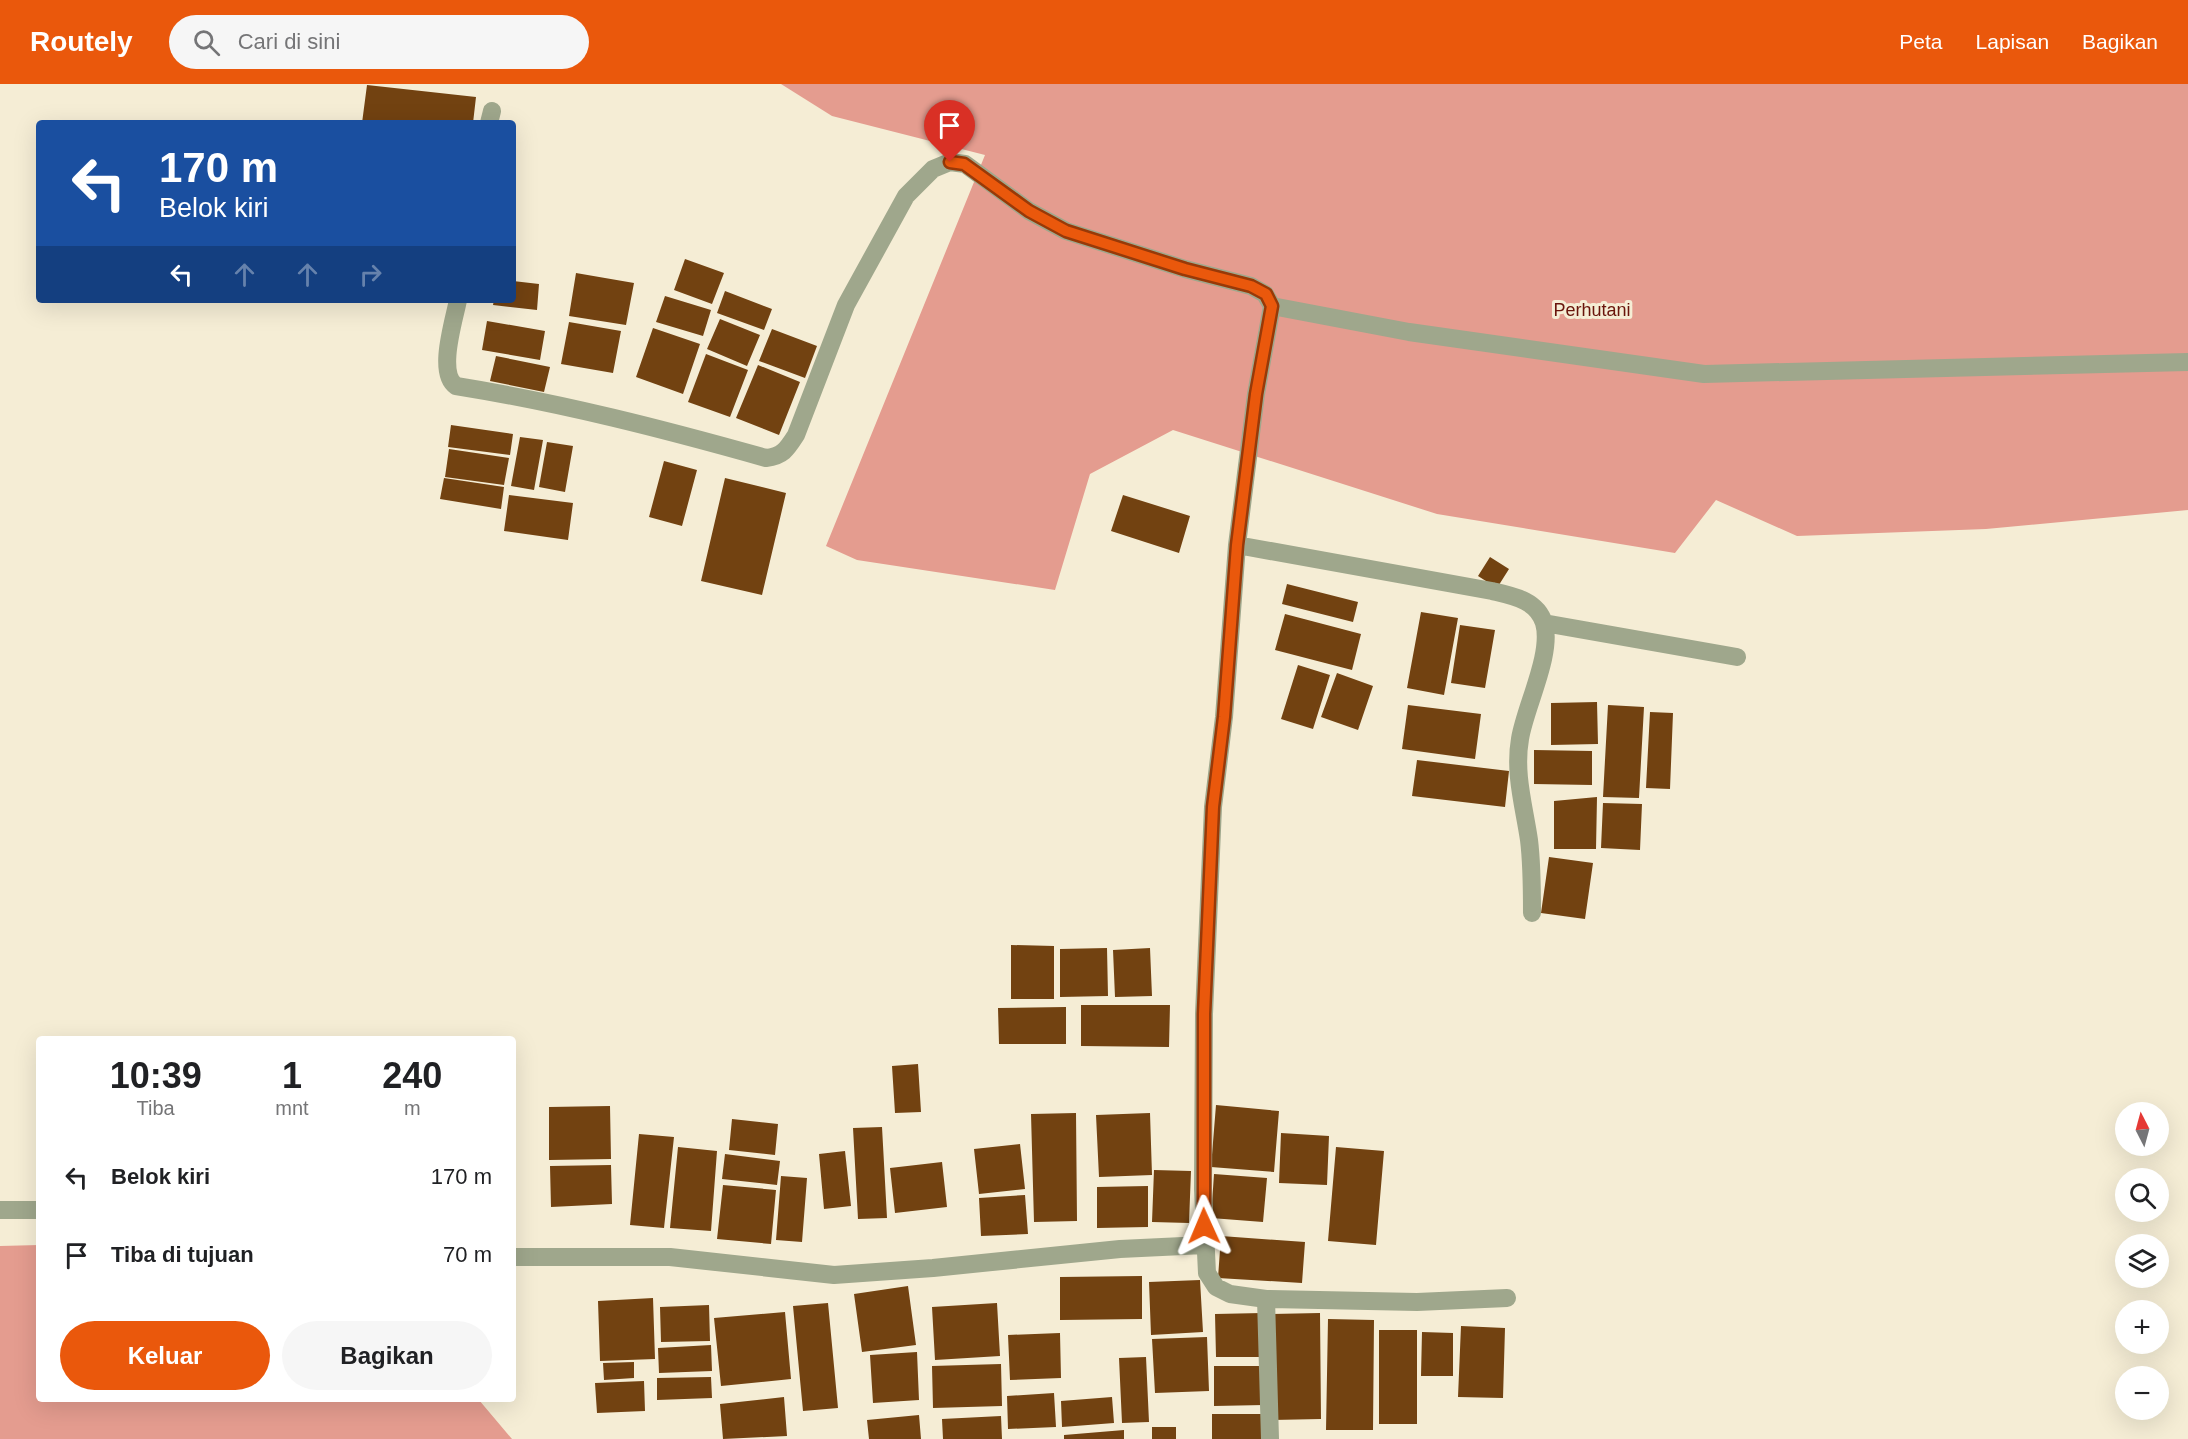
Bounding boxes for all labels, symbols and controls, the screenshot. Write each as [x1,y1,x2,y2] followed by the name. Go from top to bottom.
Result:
[169,15,589,69] search box
[30,26,133,57] text: Routely
[190,26,223,59] icon: search
[238,29,340,54] text: Cari di sini
[1899,30,1943,53] text: Peta
[1976,30,2049,53] text: Lapisan
[2082,30,2158,53] text: Bagikan
[924,100,975,162] pin
[933,109,966,142] icon: arrive
[60,144,138,222] icon: left
[159,144,278,191] text: 170 m
[159,193,269,223] text: Belok kiri
[165,258,198,291] icon: left
[228,258,261,291] icon: ahead
[291,258,324,291] icon: ahead
[354,258,387,291] icon: right
[1553,300,1631,320] park label: Perhutani
[110,1055,202,1096] text: 10:39
[282,1055,302,1096] text: 1
[382,1055,442,1096] text: 240
[137,1097,175,1119] text: Tiba
[275,1097,309,1119] text: mnt
[404,1097,421,1119] text: m
[2115,1102,2169,1156] north arrow
[2115,1102,2169,1420] map controls
[60,1161,93,1194] icon: left
[111,1164,210,1189] text: Belok kiri
[431,1164,492,1189] text: 170 m
[2115,1168,2169,1222] button: search
[1172,1194,1236,1258] position arrow
[2115,1234,2169,1288] button: layers
[60,1239,93,1272] icon: arrive
[111,1242,254,1267] text: Tiba di tujuan
[443,1242,492,1267] text: 70 m
[2115,1300,2169,1354] button: +
[60,1321,270,1390] button: Keluar
[282,1321,492,1390] button: Bagikan
[2115,1366,2169,1420] button: −

